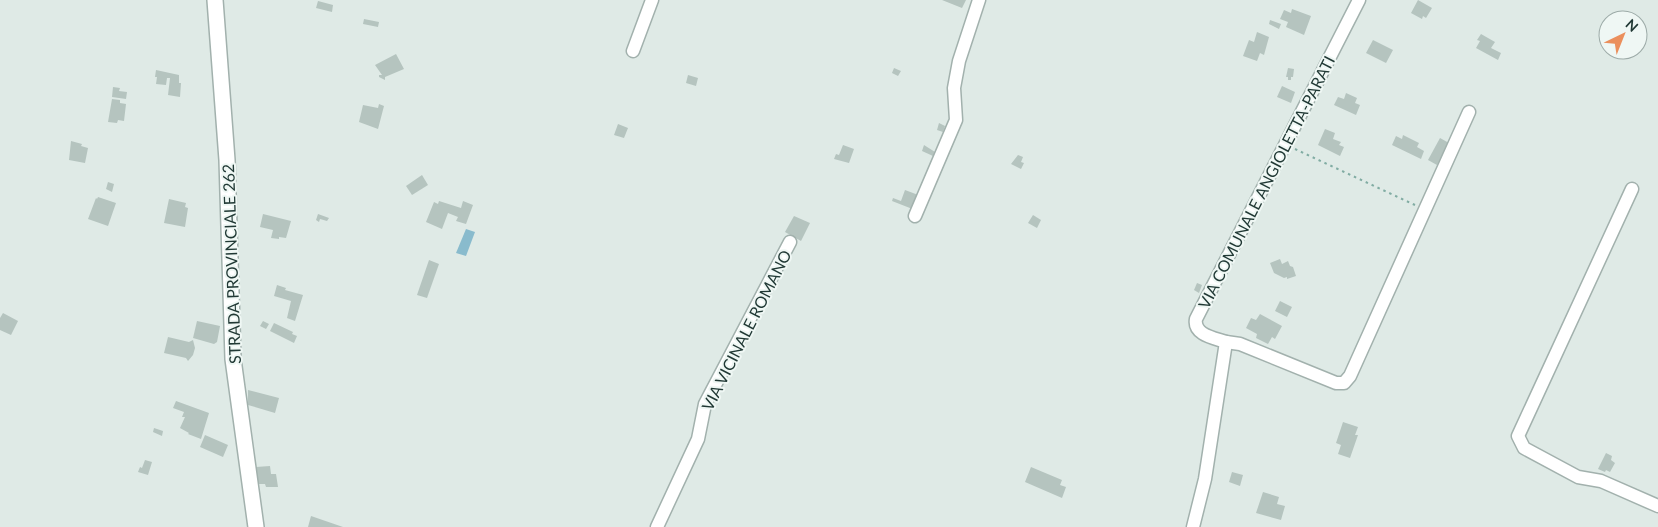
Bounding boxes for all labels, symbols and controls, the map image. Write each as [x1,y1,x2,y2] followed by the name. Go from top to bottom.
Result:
[1598,10,1648,60] north arrow
[1622,15,1642,35] text: N
[1194,53,1338,311] street label: VIA COMUNALE ANGIOLETTA-PARATI
[218,164,244,364] street label: STRADA PROVINCIALE 262
[697,246,795,413] street label: VIA VICINALE ROMANO

